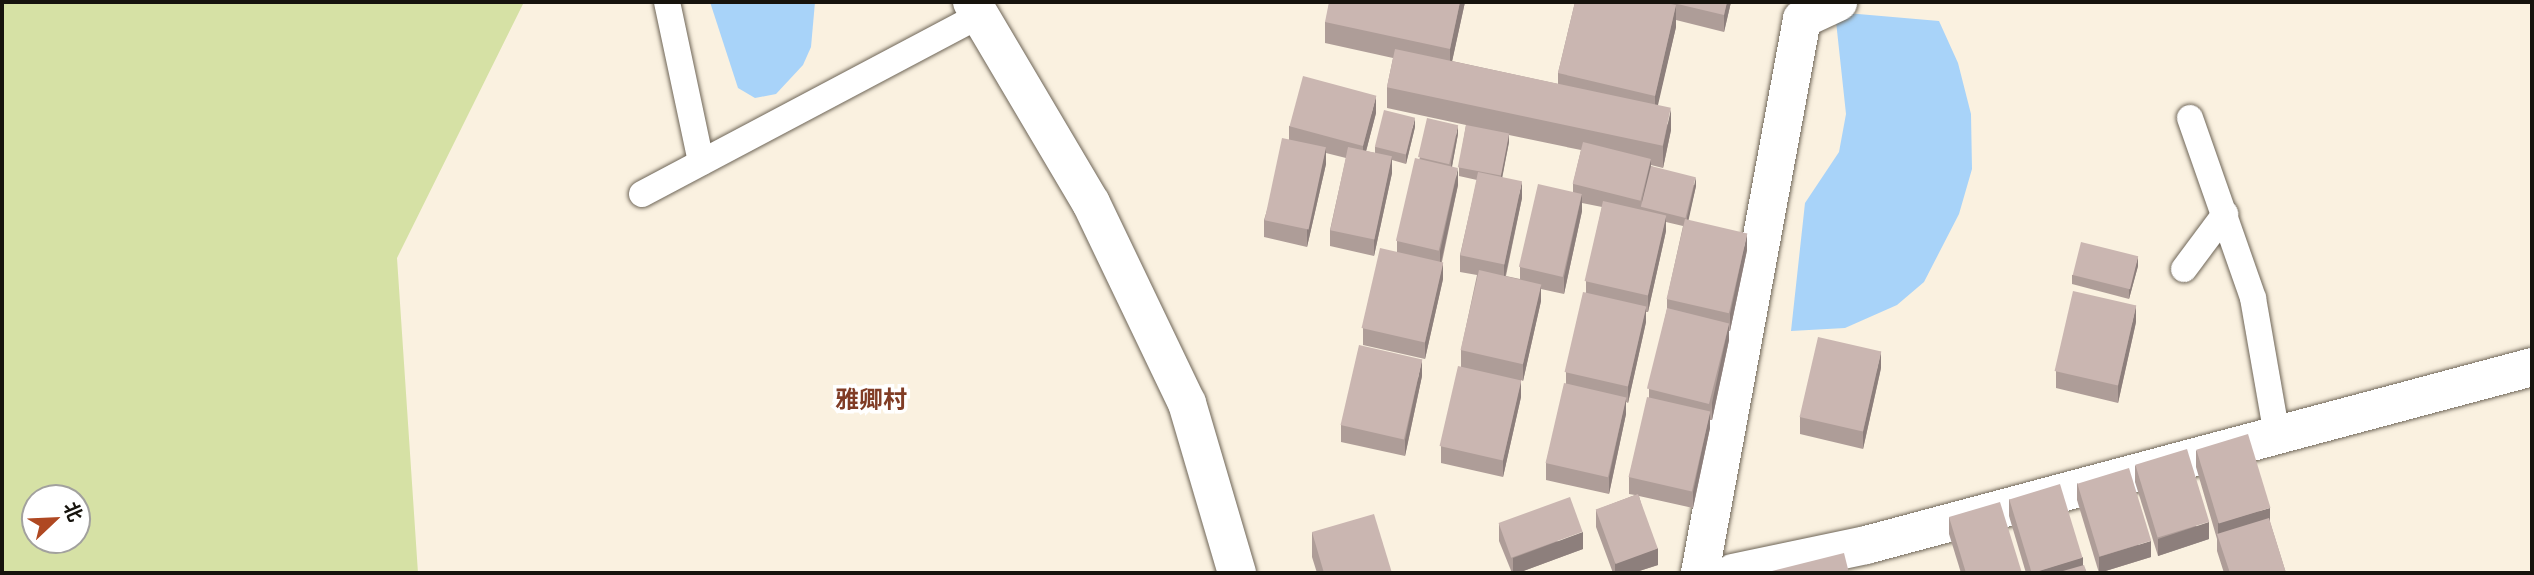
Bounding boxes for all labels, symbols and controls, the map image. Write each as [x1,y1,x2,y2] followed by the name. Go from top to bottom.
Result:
[835,385,907,413] district label: 雅卿村
[21,484,91,554] north arrow
[60,498,88,525] text: 北

